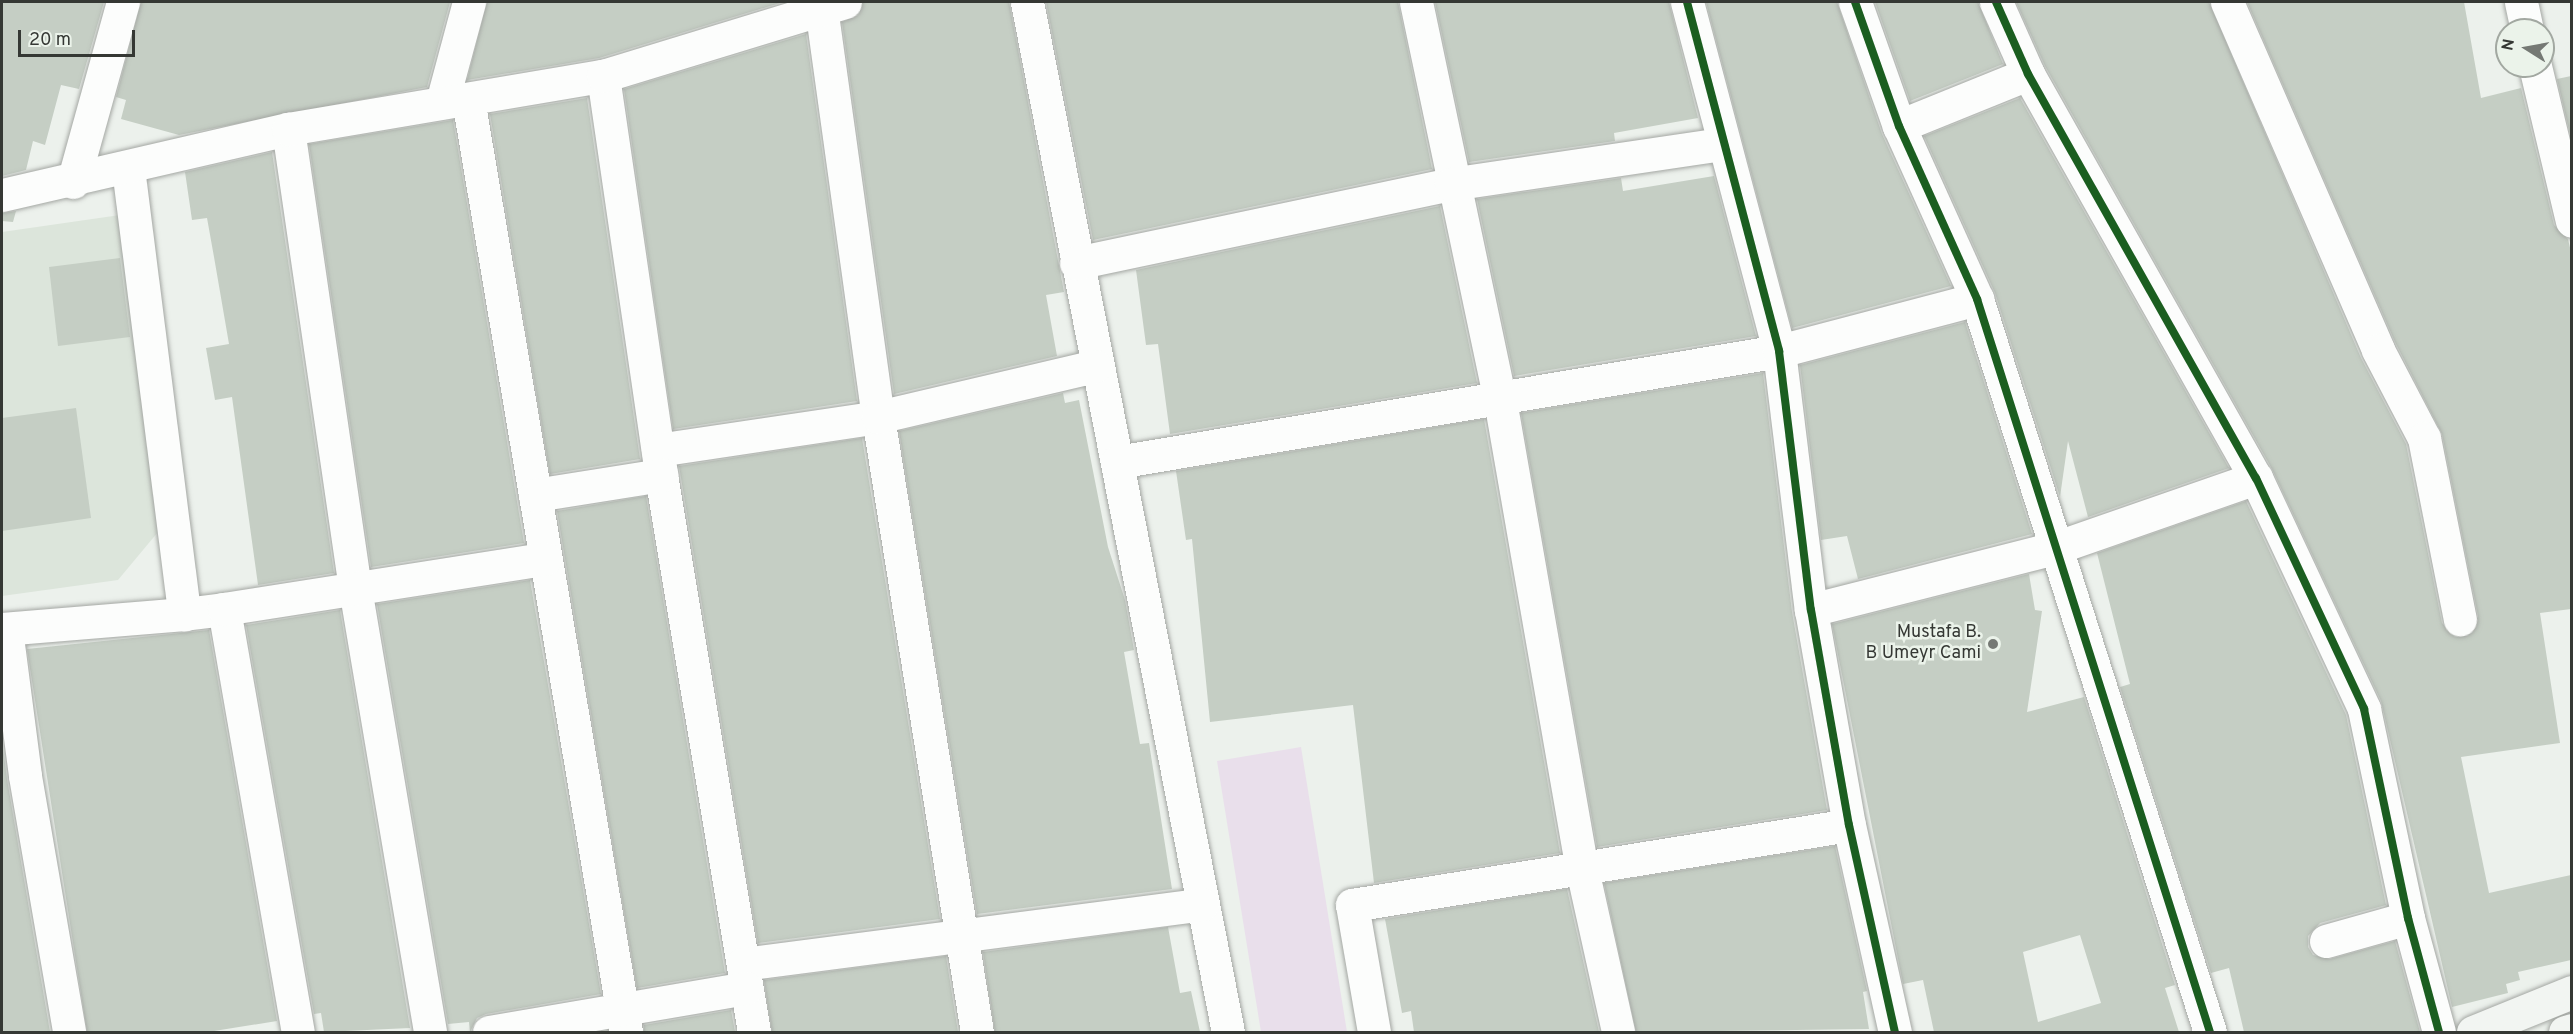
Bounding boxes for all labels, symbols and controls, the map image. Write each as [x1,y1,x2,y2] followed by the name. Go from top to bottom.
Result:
[21,18,138,56] scale bar
[2495,18,2555,78] north arrow
[29,29,71,52] text: 20 m
[2498,37,2520,52] text: N
[1866,623,1981,666] place label: Mustafa B. B Umeyr Cami
[1986,637,2000,651] marker: Mustafa B. B Umeyr Cami

